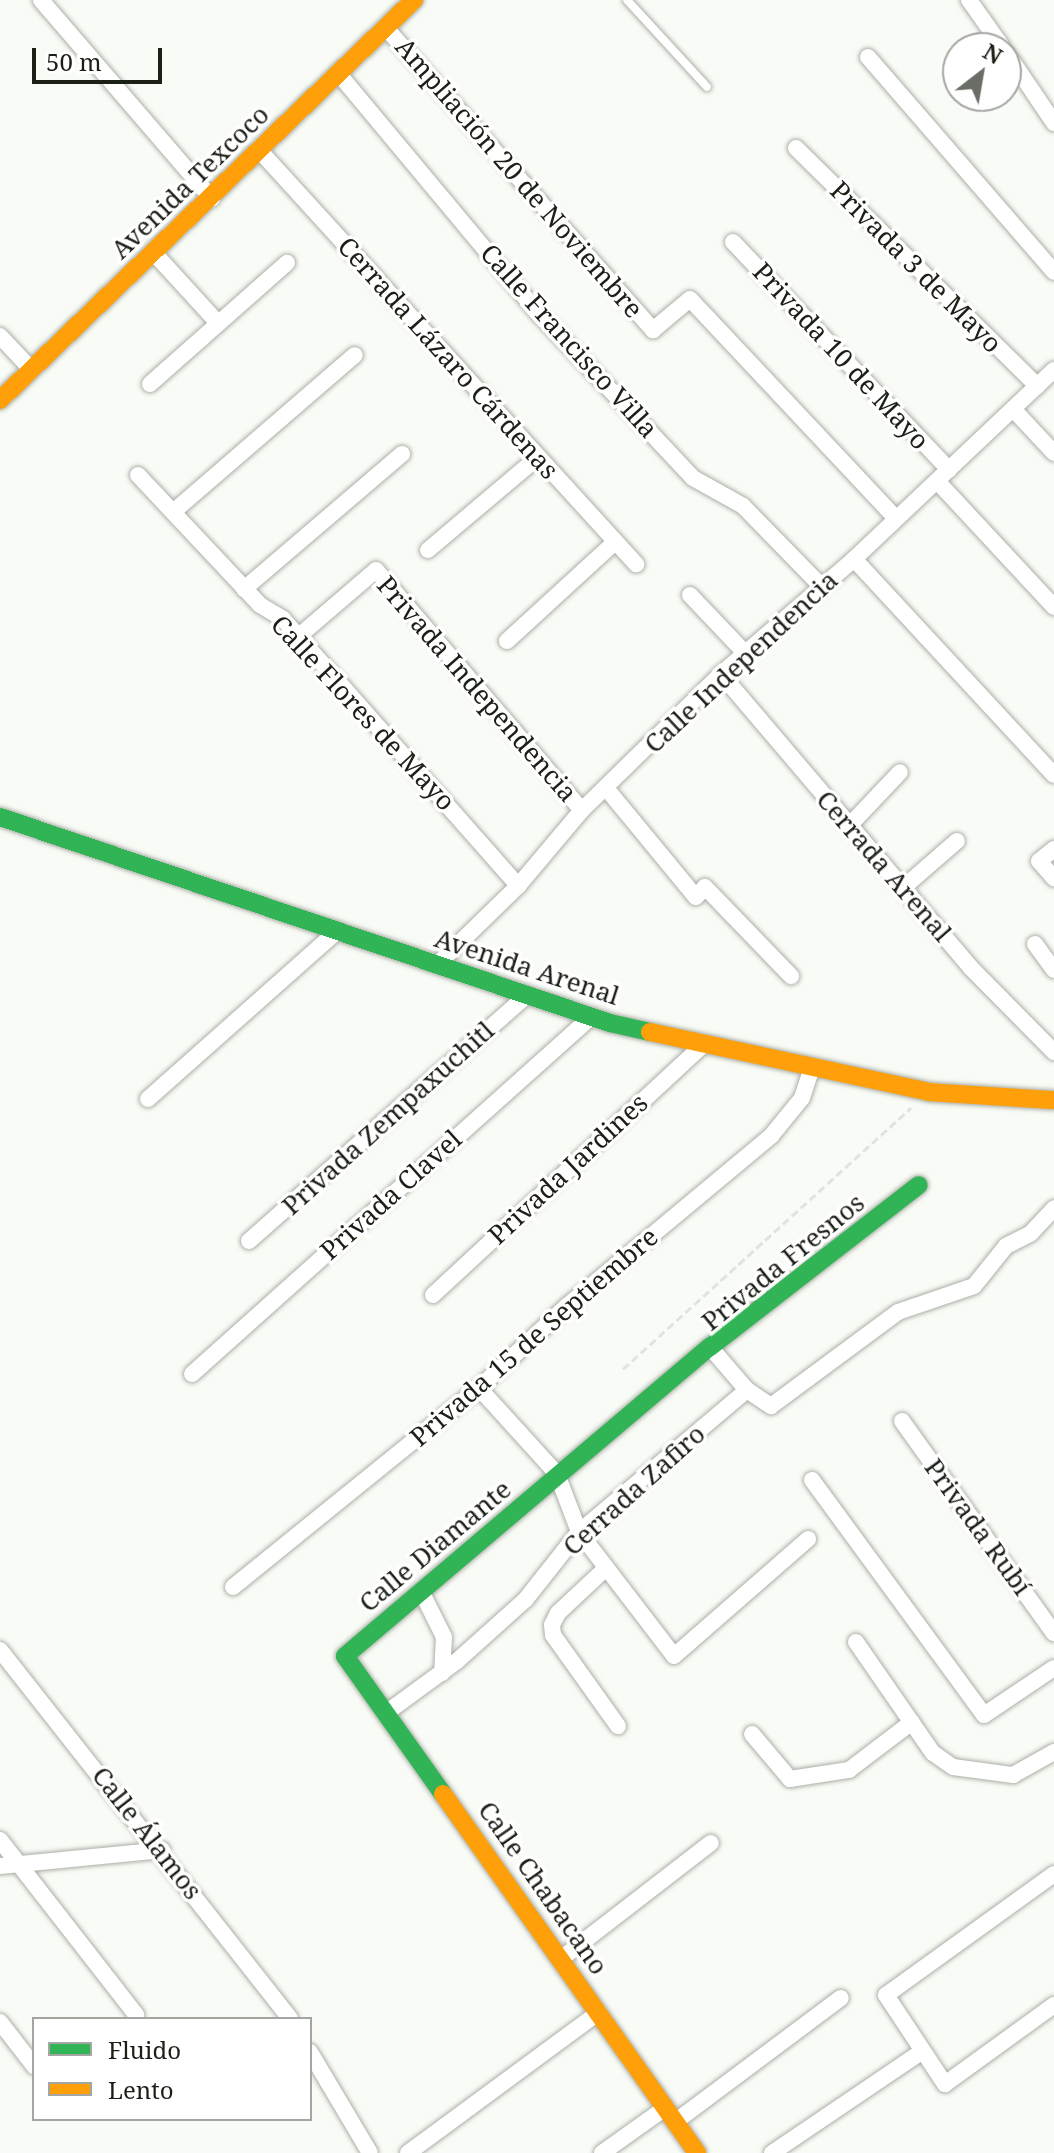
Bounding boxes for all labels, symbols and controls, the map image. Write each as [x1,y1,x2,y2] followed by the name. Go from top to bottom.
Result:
[36,32,166,82] scale bar
[389,32,649,324] street label: Ampliación 20 de Noviembre
[942,32,1022,112] north arrow
[978,36,1008,70] text: N
[46,45,102,78] text: 50 m
[105,99,275,265] street label: Avenida Texcoco
[824,175,1008,359] street label: Privada 3 de Mayo
[331,231,565,485] street label: Cerrada Lázaro Cárdenas
[474,238,664,444] street label: Calle Francisco Villa
[746,256,936,456] street label: Privada 10 de Mayo
[638,564,844,760] street label: Calle Independencia
[371,570,583,808] street label: Privada Independencia
[265,609,461,817] street label: Calle Flores de Mayo
[810,784,958,948] street label: Cerrada Arenal
[431,922,623,1012] street label: Avenida Arenal
[276,1015,500,1221] street label: Privada Zempaxuchitl
[482,1087,654,1251] street label: Privada Jardines
[314,1124,468,1266] street label: Privada Clavel
[695,1187,871,1337] street label: Privada Fresnos
[404,1221,664,1453] street label: Privada 15 de Septiembre
[557,1418,711,1562] street label: Cerrada Zafiro
[918,1453,1038,1601] street label: Privada Rubí
[353,1474,517,1618] street label: Calle Diamante
[86,1760,208,1906] street label: Calle Álamos
[472,1795,614,1981] street label: Calle Chabacano
[32,2017,312,2121] legend
[108,2033,181,2066] text: Fluido
[108,2073,174,2106] text: Lento

